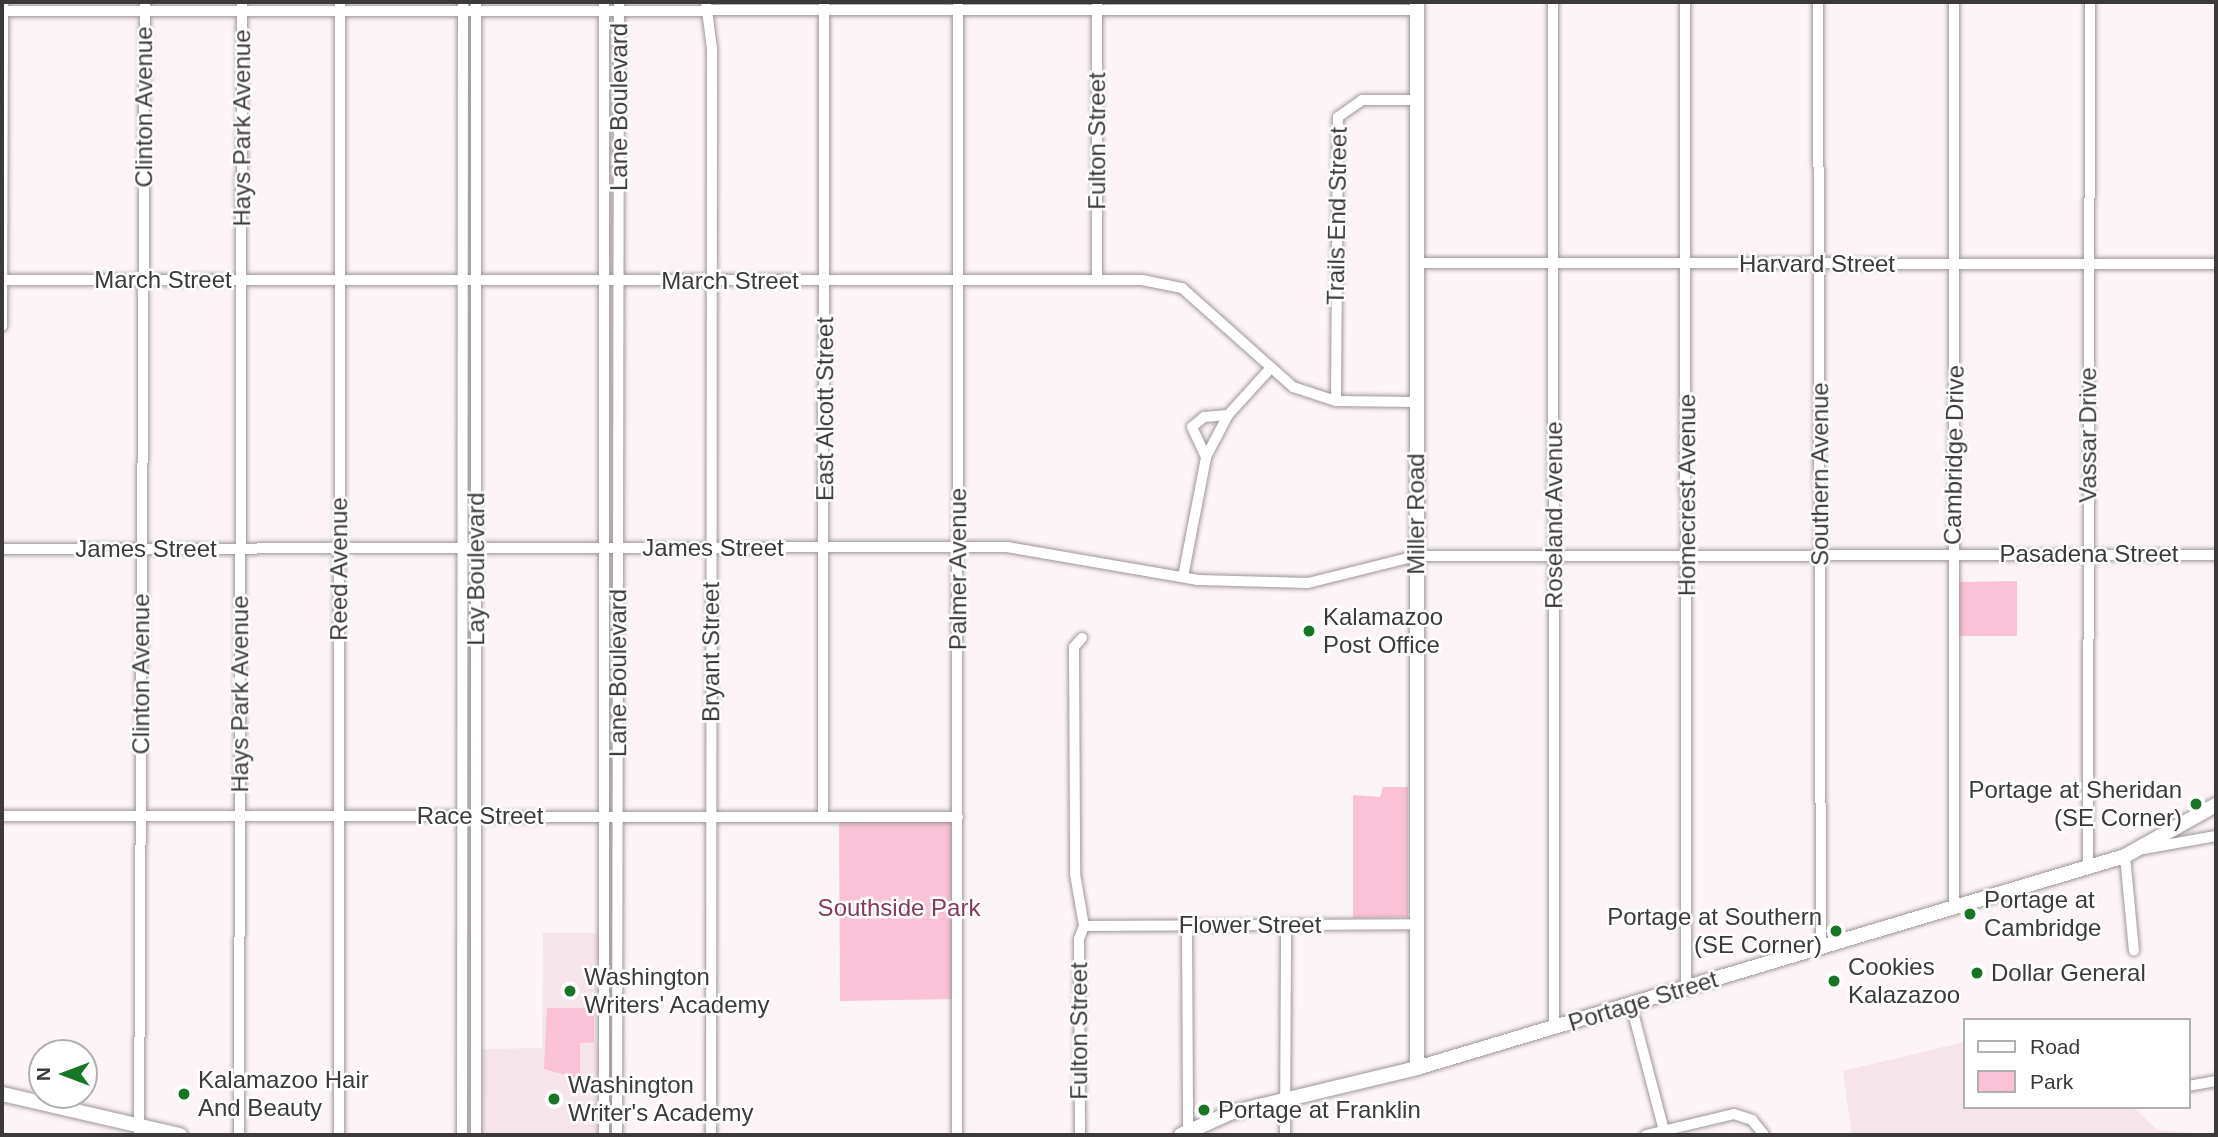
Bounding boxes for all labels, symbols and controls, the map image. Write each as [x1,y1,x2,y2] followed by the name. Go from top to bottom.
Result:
[605,23,633,191] street label: Lane Boulevard
[130,26,158,188] street label: Clinton Avenue
[228,29,256,227] street label: Hays Park Avenue
[1083,72,1111,210] street label: Fulton Street
[1321,127,1353,305] street label: Trails End Street
[1739,250,1895,278] street label: Harvard Street
[94,266,232,294] street label: March Street
[661,267,799,295] street label: March Street
[811,316,839,502] street label: East Alcott Street
[1938,365,1970,545] street label: Cambridge Drive
[2074,367,2102,503] street label: Vassar Drive
[1806,381,1834,567] street label: Southern Avenue
[1673,393,1701,597] street label: Homecrest Avenue
[1540,420,1568,610] street label: Roseland Avenue
[1402,453,1430,575] street label: Miller Road
[944,487,972,651] street label: Palmer Avenue
[462,492,490,646] street label: Lay Boulevard
[325,496,353,642] street label: Reed Avenue
[642,534,784,562] street label: James Street
[75,535,217,563] street label: James Street
[2000,540,2178,568] street label: Pasadena Street
[697,582,725,722] street label: Bryant Street
[604,589,632,757] street label: Lane Boulevard
[127,593,155,755] street label: Clinton Avenue
[226,595,254,793] street label: Hays Park Avenue
[1323,603,1443,659] place label: Kalamazoo Post Office
[1301,623,1317,639] marker: Kalamazoo Post Office
[1969,776,2182,832] place label: Portage at Sheridan (SE Corner)
[2188,796,2204,812] marker: Portage at Sheridan (SE Corner)
[417,802,543,830] street label: Race Street
[1984,886,2101,942] place label: Portage at Cambridge
[818,894,980,922] park label: Southside Park
[1607,903,1822,959] place label: Portage at Southern (SE Corner)
[1962,906,1978,922] marker: Portage at Cambridge
[1179,911,1321,939] street label: Flower Street
[1828,923,1844,939] marker: Portage at Southern (SE Corner)
[1848,953,1960,1009] place label: Cookies Kalazazoo
[1991,959,2146,987] place label: Dollar General
[1065,962,1093,1100] street label: Fulton Street
[584,963,771,1019] place label: Washington Writers' Academy
[1565,965,1721,1037] street label: Portage Street
[1969,965,1985,981] marker: Dollar General
[1826,973,1842,989] marker: Cookies Kalazazoo
[562,983,578,999] marker: Washington Writers' Academy
[1962,1018,2190,1109] legend
[2030,1035,2080,1058] text: Road
[28,1039,98,1109] north arrow
[198,1066,369,1122] place label: Kalamazoo Hair And Beauty
[33,1067,54,1081] text: N
[2030,1070,2073,1093] text: Park
[568,1071,755,1127] place label: Washington Writer's Academy
[176,1086,192,1102] marker: Kalamazoo Hair And Beauty
[546,1091,562,1107] marker: Washington Writer's Academy
[1218,1096,1421,1124] place label: Portage at Franklin
[1196,1102,1212,1118] marker: Portage at Franklin

